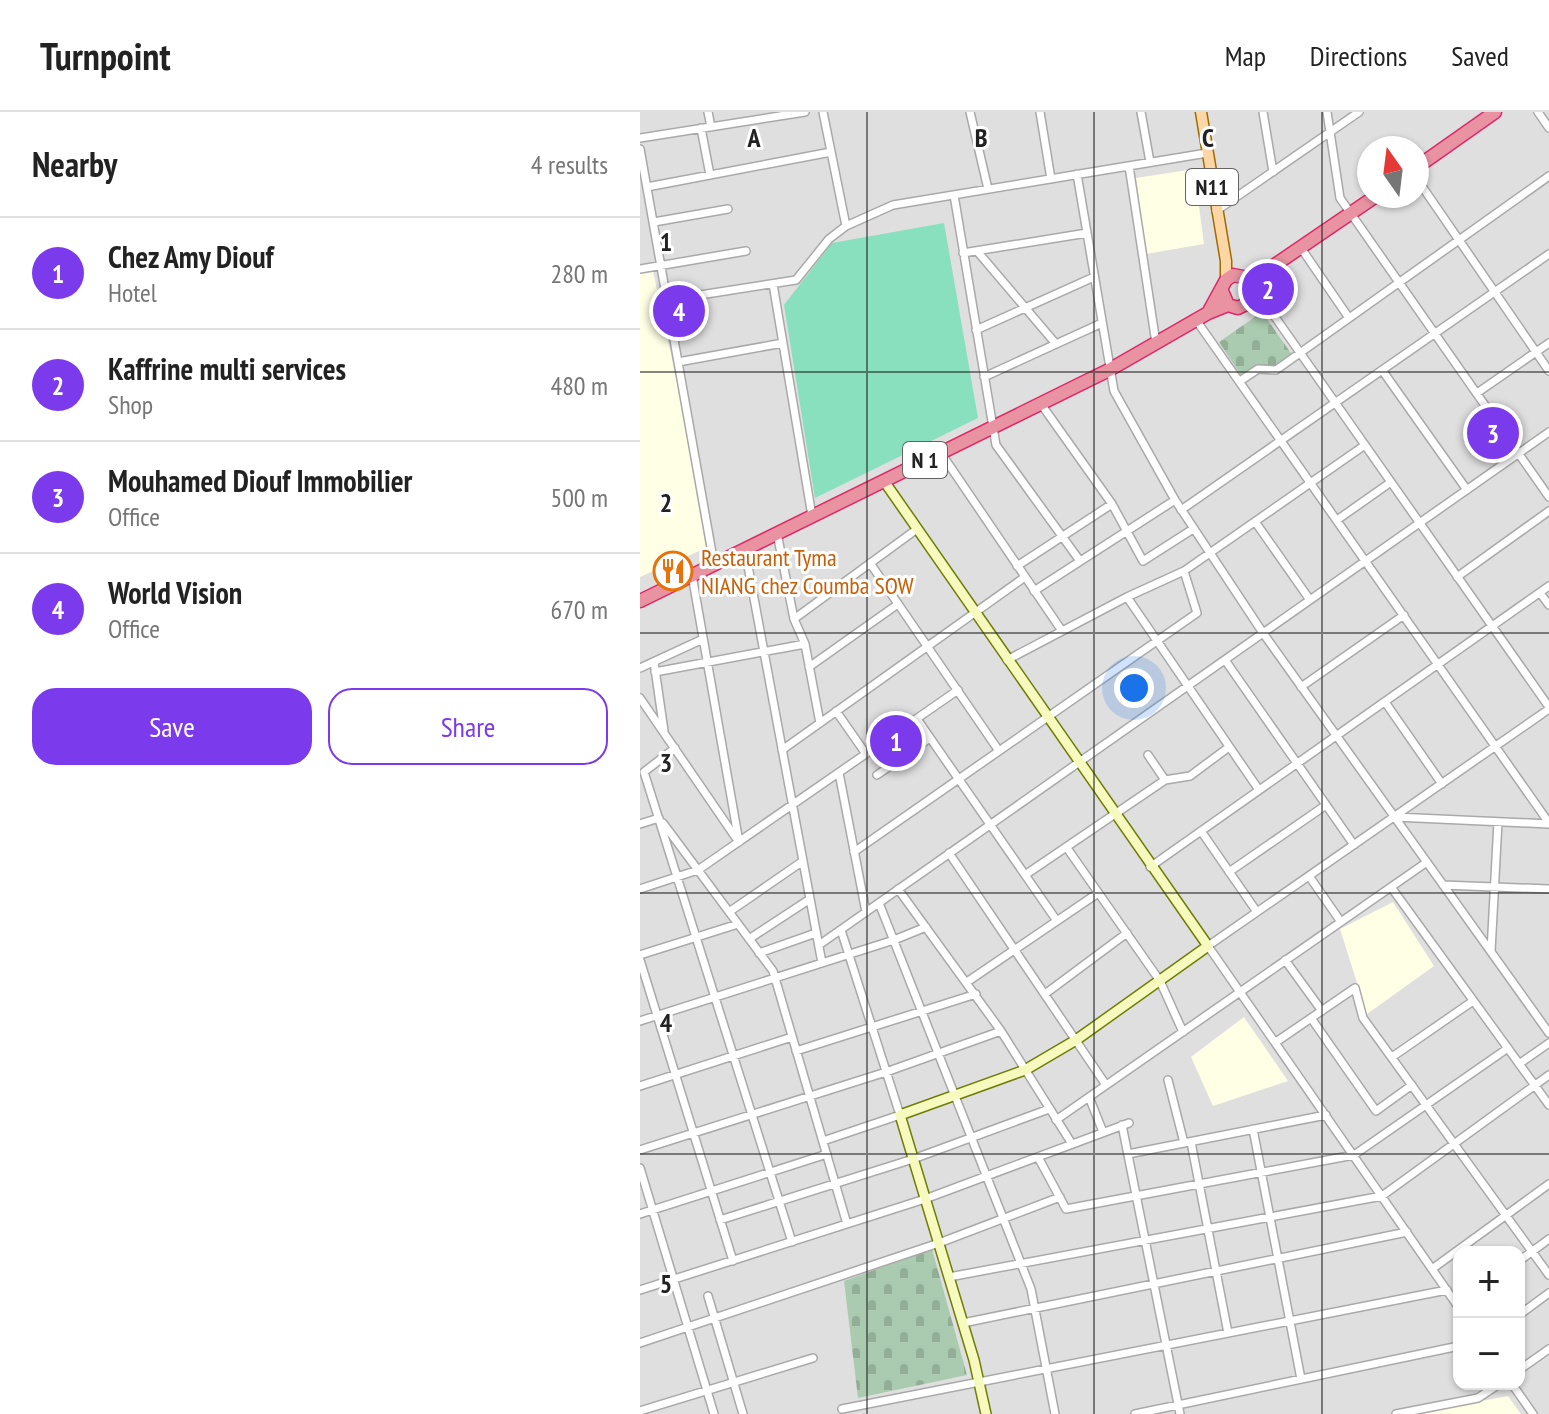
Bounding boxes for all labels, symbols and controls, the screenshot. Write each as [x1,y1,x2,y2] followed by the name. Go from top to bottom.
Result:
[40,31,170,80] text: Turnpoint
[1225,37,1266,74] text: Map
[1310,37,1407,74] text: Directions
[1451,37,1509,74] text: Saved
[746,121,761,154] text: A
[975,121,988,154] text: B
[1202,121,1214,154] text: C
[1357,136,1429,208] north arrow
[32,142,117,186] text: Nearby
[531,148,608,181] text: 4 results
[1186,169,1238,205] road number: N11
[660,225,672,258] text: 1
[108,237,274,276] text: Chez Amy Diouf
[52,257,64,290] text: 1
[550,257,608,290] text: 280 m
[1242,259,1294,319] pin: 2
[108,276,157,309] text: Hotel
[653,281,705,341] pin: 4
[108,349,346,388] text: Kaffrine multi services
[52,369,64,402] text: 2
[550,369,608,402] text: 480 m
[108,388,153,421] text: Shop
[1467,403,1519,463] pin: 3
[903,442,947,478] road number: N 1
[108,461,412,500] text: Mouhamed Diouf Immobilier
[52,481,64,514] text: 3
[550,481,608,514] text: 500 m
[660,486,672,519] text: 2
[108,500,160,533] text: Office
[701,542,914,601] place label: Restaurant Tyma NIANG chez Coumba SOW
[652,550,694,592] restaurant icon: Restaurant Tyma NIANG chez Coumba SOW
[108,573,242,612] text: World Vision
[52,593,64,626] text: 4
[550,593,608,626] text: 670 m
[108,612,160,645] text: Office
[1114,668,1154,708] your location
[32,688,312,765] button: Save
[328,688,608,765] button: Share
[870,711,922,771] pin: 1
[660,746,672,779] text: 3
[660,1006,673,1039] text: 4
[1453,1246,1525,1390] map controls
[1453,1246,1525,1318] button: +
[660,1267,672,1300] text: 5
[1453,1318,1525,1390] button: −

